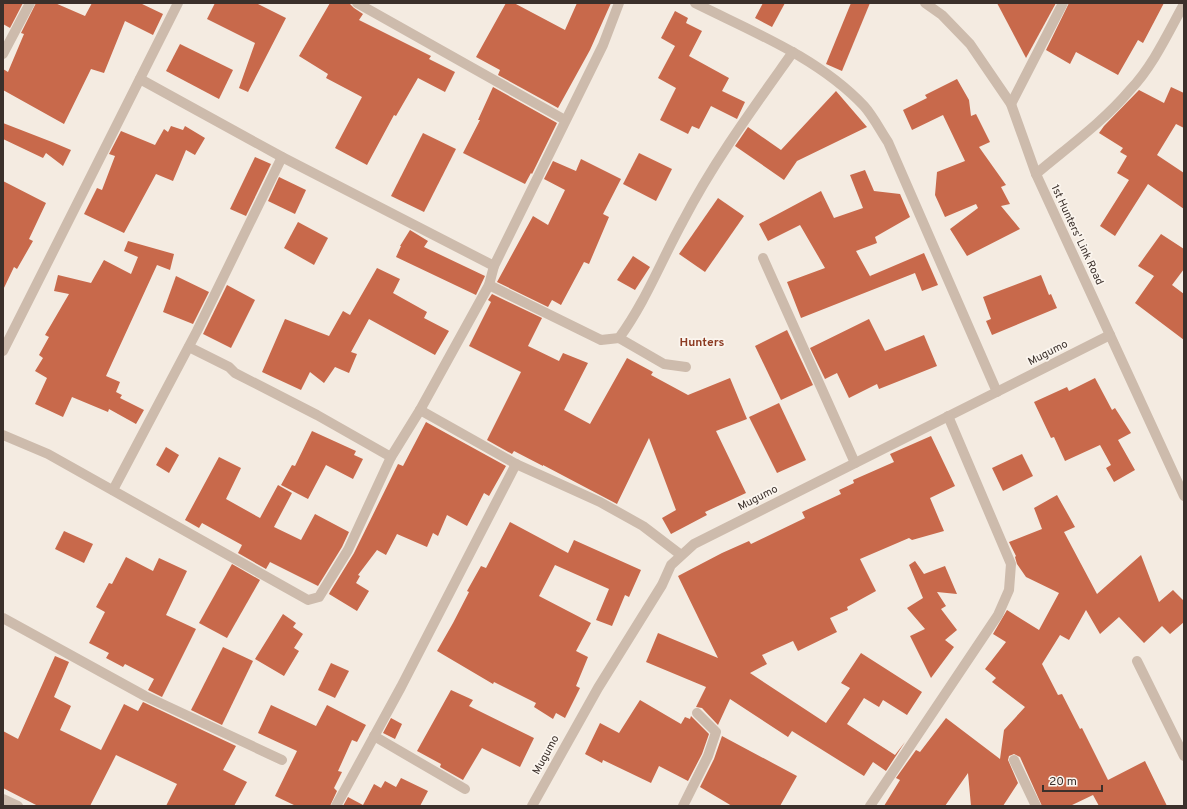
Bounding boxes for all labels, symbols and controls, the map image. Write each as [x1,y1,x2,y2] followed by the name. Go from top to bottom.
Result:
[1048,183,1106,287] street label: 1st Hunters' Link Road
[680,335,725,351] district label: Hunters
[1026,337,1070,369] street label: Mugumo
[736,482,780,514] street label: Mugumo
[529,733,563,777] street label: Mugumo
[1043,767,1102,793] scale bar
[1049,774,1077,790] text: 20 m

